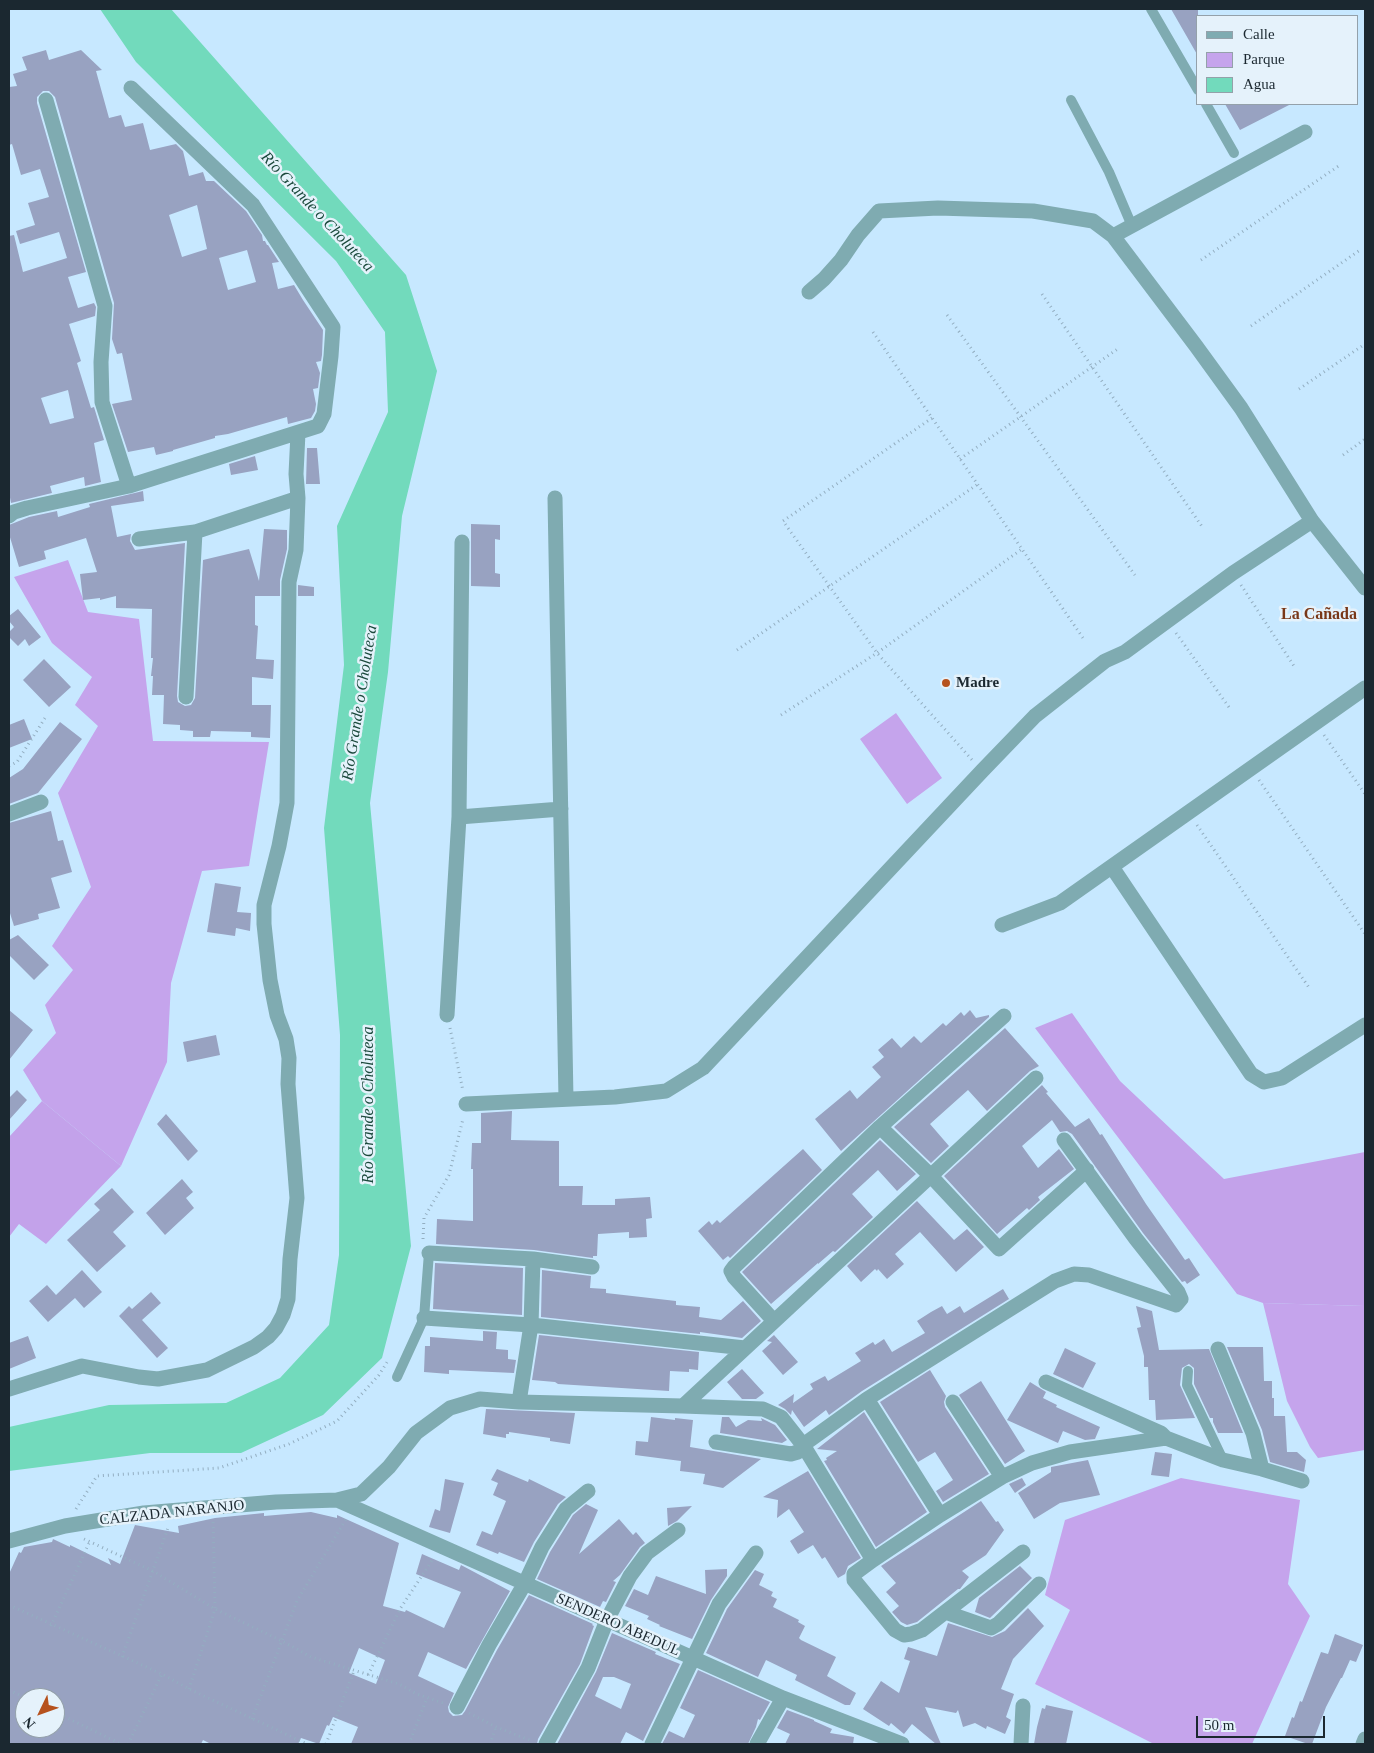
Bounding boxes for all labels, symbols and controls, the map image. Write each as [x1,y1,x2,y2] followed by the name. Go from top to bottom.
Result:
[1196,15,1359,105] legend
[1243,26,1275,42] text: Calle
[1243,51,1285,67] text: Parque
[1243,76,1276,92] text: Agua
[256,148,378,276] water label: Río Grande o Choluteca
[1281,605,1357,625] district label: La Cañada
[338,624,382,782] water label: Río Grande o Choluteca
[956,674,999,692] place label: Madre
[940,677,952,689] marker: Madre
[359,1027,379,1183] water label: Río Grande o Choluteca
[99,1496,245,1530] street label: CALZADA NARANJO
[553,1590,683,1660] street label: SENDERO ABEDUL
[15,1688,65,1738] north arrow
[1199,1706,1328,1738] scale bar
[20,1714,38,1731] text: N
[1204,1717,1234,1733] text: 50 m

